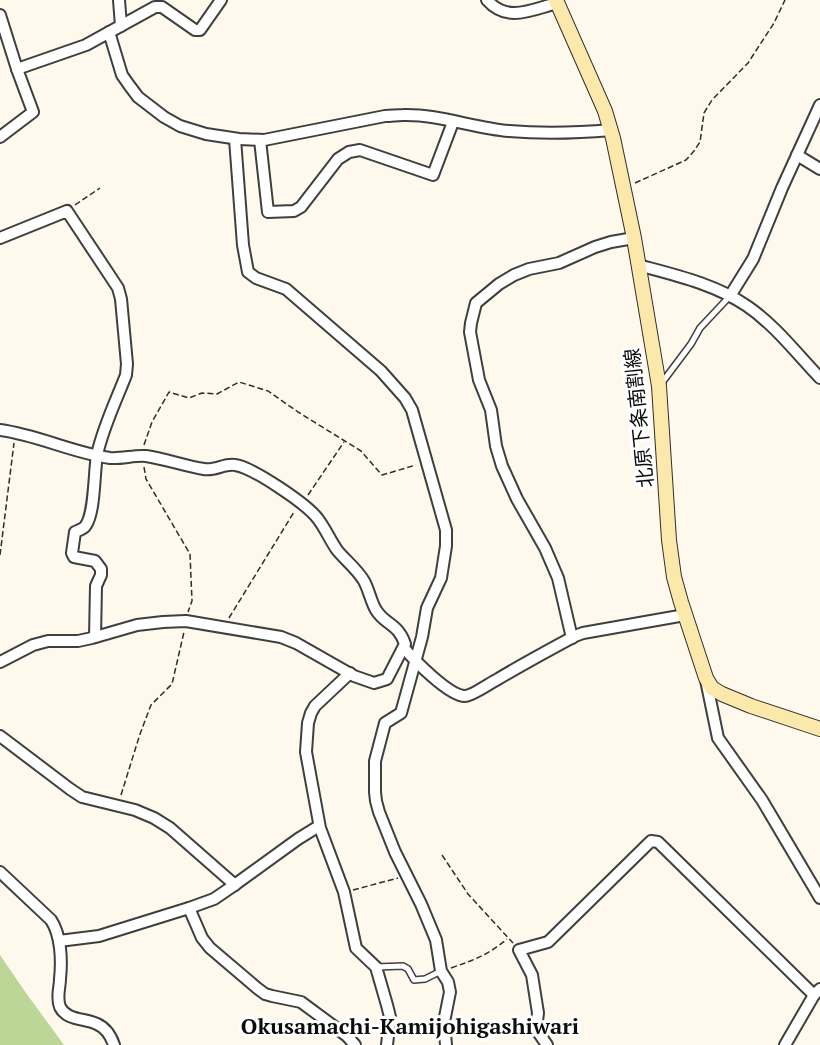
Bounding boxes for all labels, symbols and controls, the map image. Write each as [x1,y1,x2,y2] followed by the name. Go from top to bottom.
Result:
[618,347,659,489] street label: 北原下条南割線
[241,1011,579,1040] district label: Okusamachi-Kamijohigashiwari

